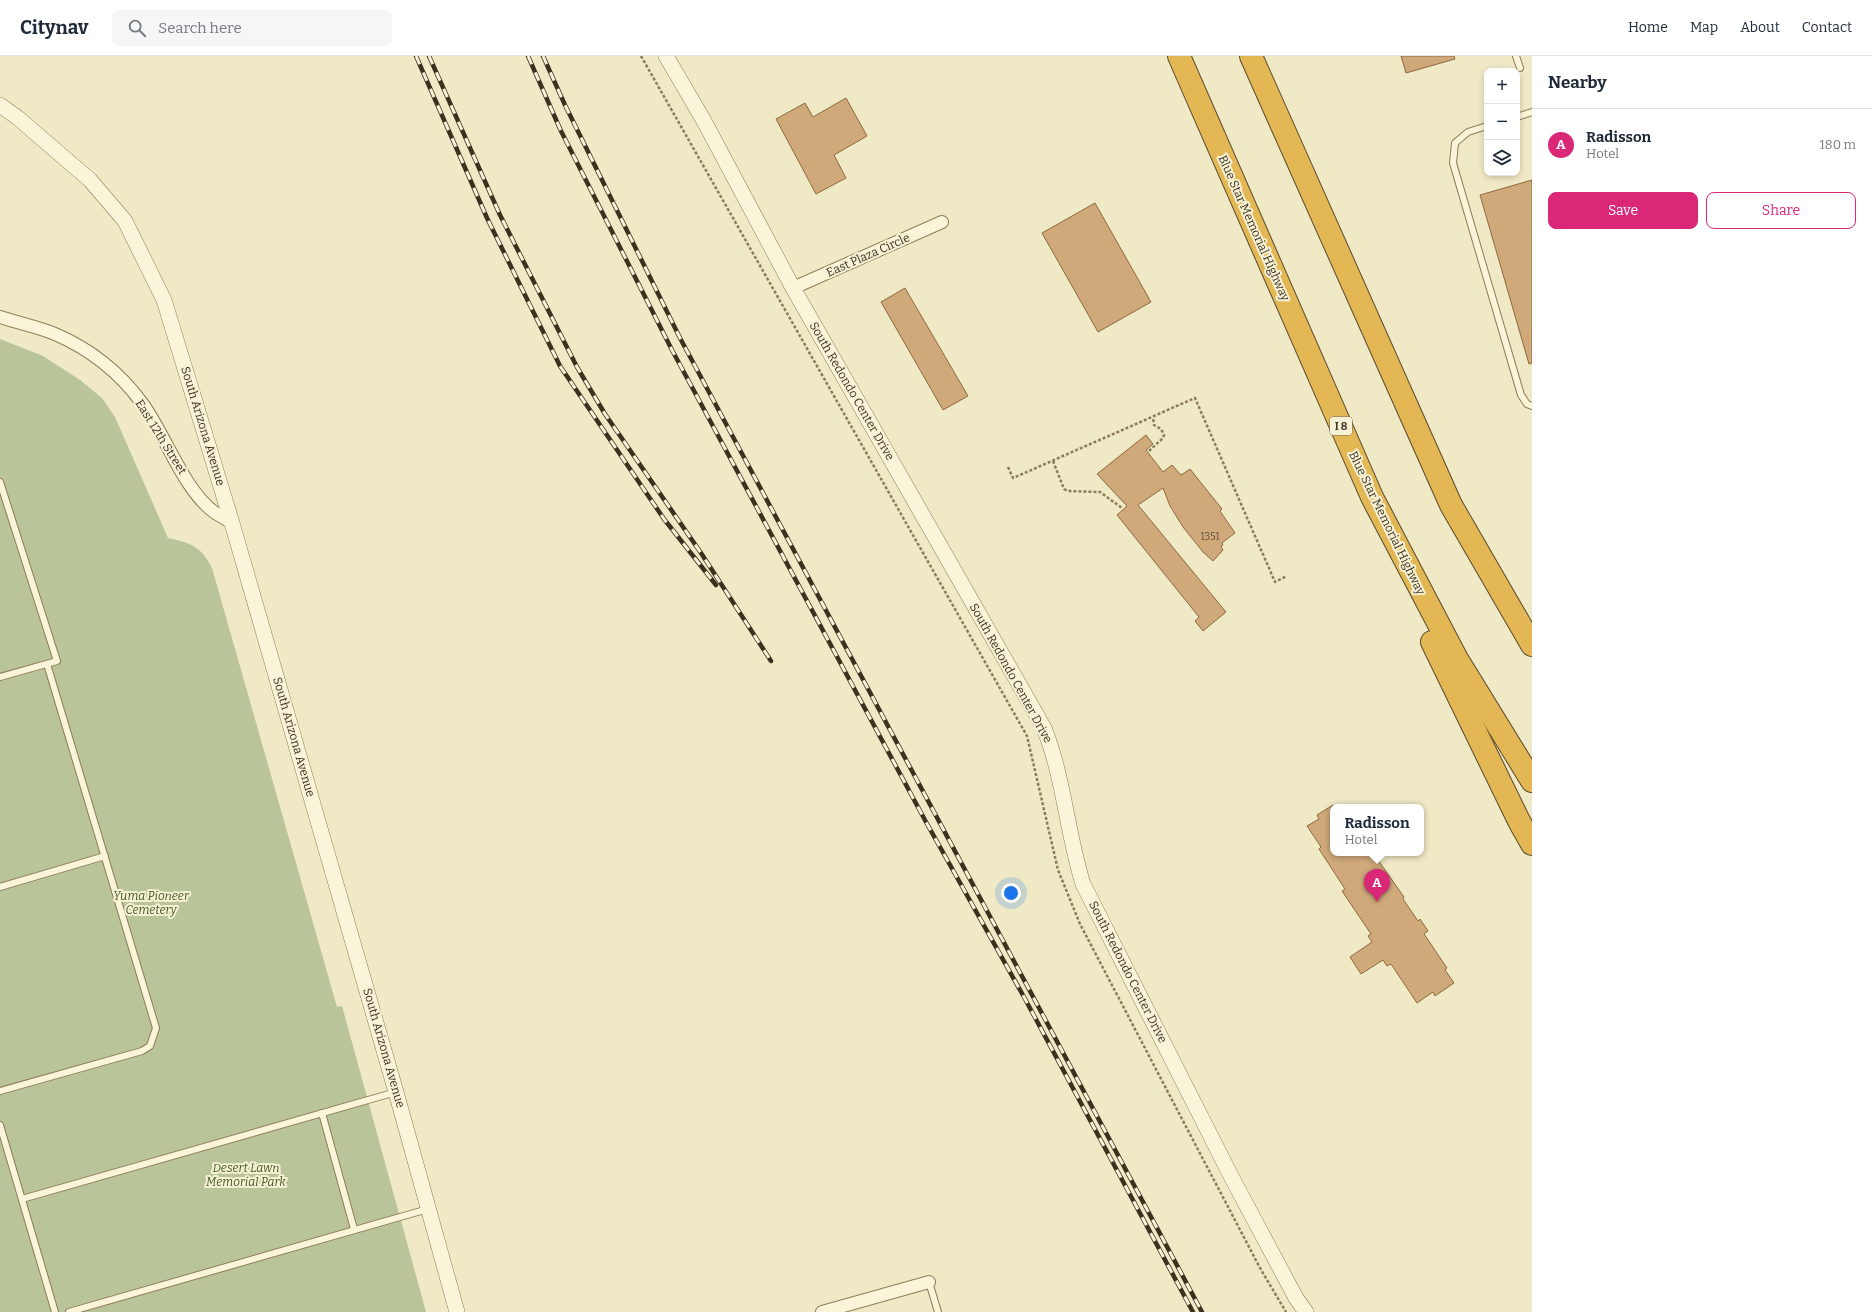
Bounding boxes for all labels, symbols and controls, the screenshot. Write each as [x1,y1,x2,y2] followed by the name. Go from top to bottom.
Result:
[112,10,392,46] search box
[20,16,88,39] text: Citynav
[126,17,148,39] icon: search
[158,19,242,37] text: Search here
[1628,19,1668,36] text: Home
[1690,19,1718,36] text: Map
[1740,19,1780,36] text: About
[1802,19,1852,36] text: Contact
[1484,68,1520,176] map controls
[1484,68,1520,104] button: +
[1548,72,1607,93] text: Nearby
[1484,104,1520,140] button: −
[1586,128,1651,146] text: Radisson
[1556,137,1566,152] text: A
[1820,137,1856,152] text: 180 m
[1484,140,1520,176] button: layers
[1586,146,1619,161] text: Hotel
[1215,153,1293,304] street label: Blue Star Memorial Highway
[1548,192,1698,229] button: Save
[1706,192,1856,229] button: Share
[824,230,912,280] street label: East Plaza Circle
[807,319,897,463] street label: South Redondo Center Drive
[178,365,228,487] street label: South Arizona Avenue
[132,397,190,478] street label: East 12th Street
[1330,417,1352,435] road number: I 8
[1346,449,1428,598] street label: Blue Star Memorial Highway
[1200,531,1220,543] house number: 1351
[967,601,1055,745] street label: South Redondo Center Drive
[270,676,318,798] street label: South Arizona Avenue
[1330,804,1424,856] popup
[1344,814,1410,832] text: Radisson
[1344,832,1377,847] text: Hotel
[1364,869,1390,902] pin: A
[1001,883,1021,903] your location
[113,889,190,917] park label: Yuma Pioneer Cemetery
[1086,899,1170,1045] street label: South Redondo Center Drive
[360,987,408,1109] street label: South Arizona Avenue
[206,1161,286,1189] park label: Desert Lawn Memorial Park

